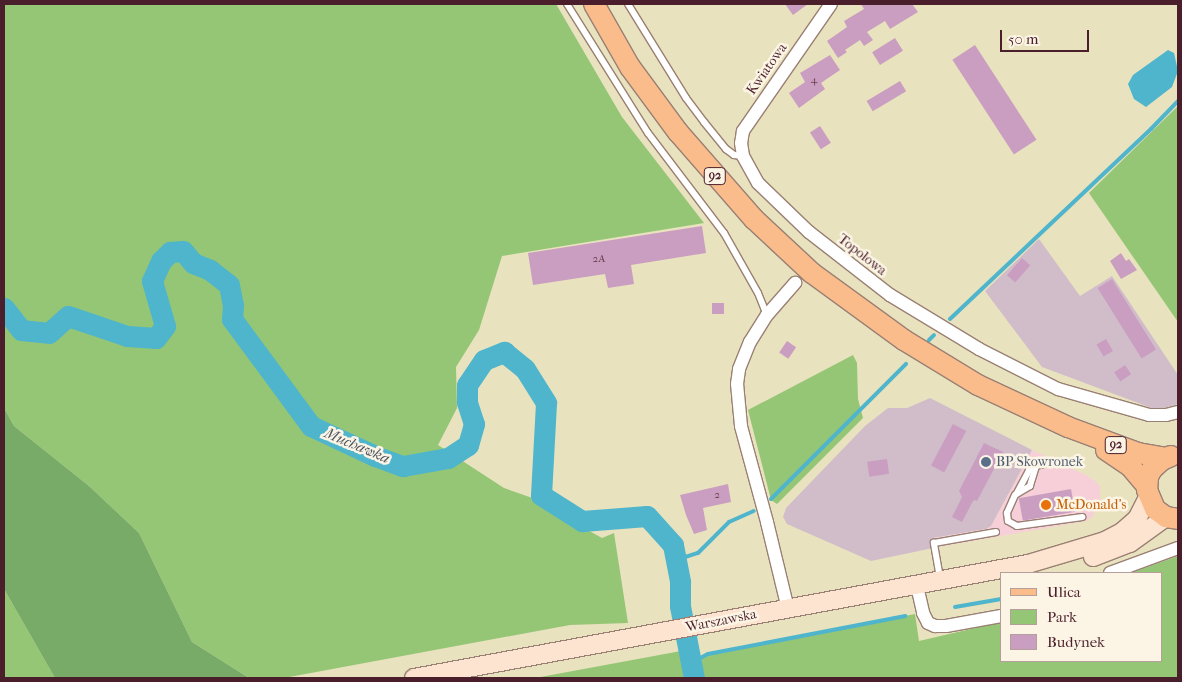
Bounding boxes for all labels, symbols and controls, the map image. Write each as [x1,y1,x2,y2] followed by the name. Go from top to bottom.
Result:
[1002,20,1091,52] scale bar
[1008,30,1038,48] text: 50 m
[743,40,791,98] street label: Kwiatowa
[811,73,817,87] house number: 4
[704,167,726,186] road number: 92
[834,231,890,279] street label: Topolowa
[593,252,605,266] house number: 2A
[322,424,392,468] water label: Muchawka
[1105,436,1127,454] road number: 92
[996,454,1083,470] place label: BP Skowronek
[980,456,992,468] marker: BP Skowronek
[714,488,720,502] house number: 2
[1056,497,1127,513] place label: McDonald's
[1040,499,1052,511] marker: McDonald's
[1000,572,1162,662] legend
[1047,583,1081,601] text: Ulica
[684,606,758,636] street label: Warszawska
[1047,608,1077,626] text: Park
[1047,633,1105,651] text: Budynek

